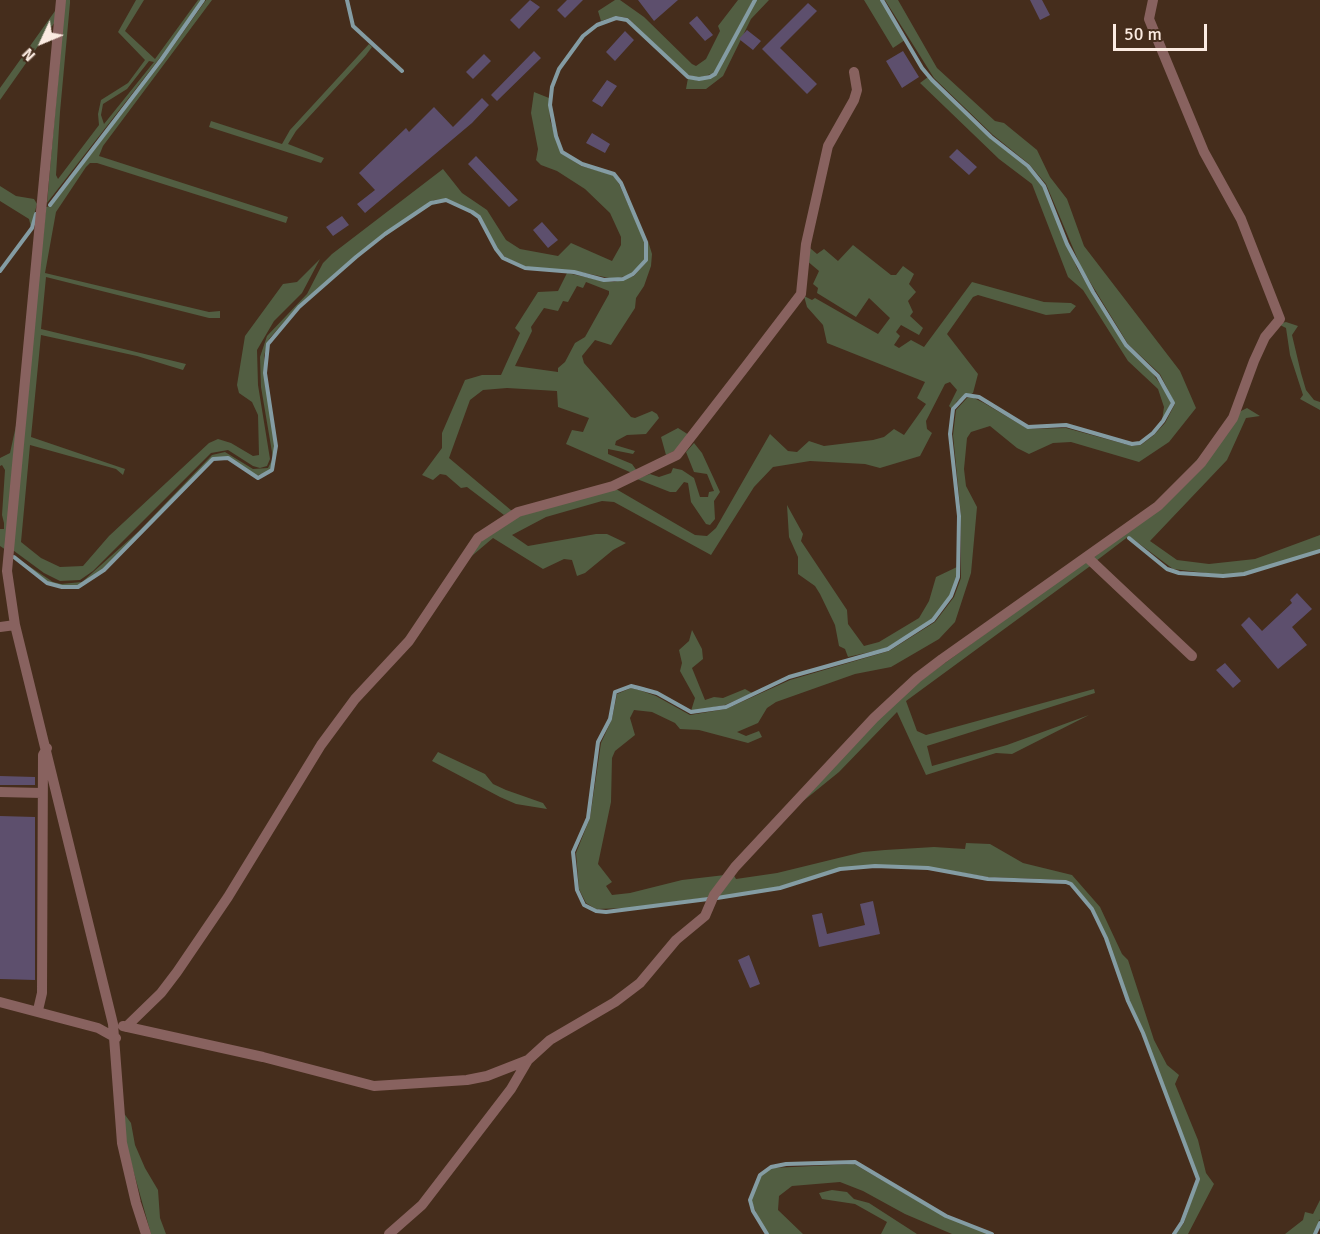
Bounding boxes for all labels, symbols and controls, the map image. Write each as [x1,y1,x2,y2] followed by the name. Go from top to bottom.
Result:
[12,12,72,72] north arrow
[1116,12,1210,50] scale bar
[1124,23,1162,45] text: 50 m
[18,44,40,65] text: N

